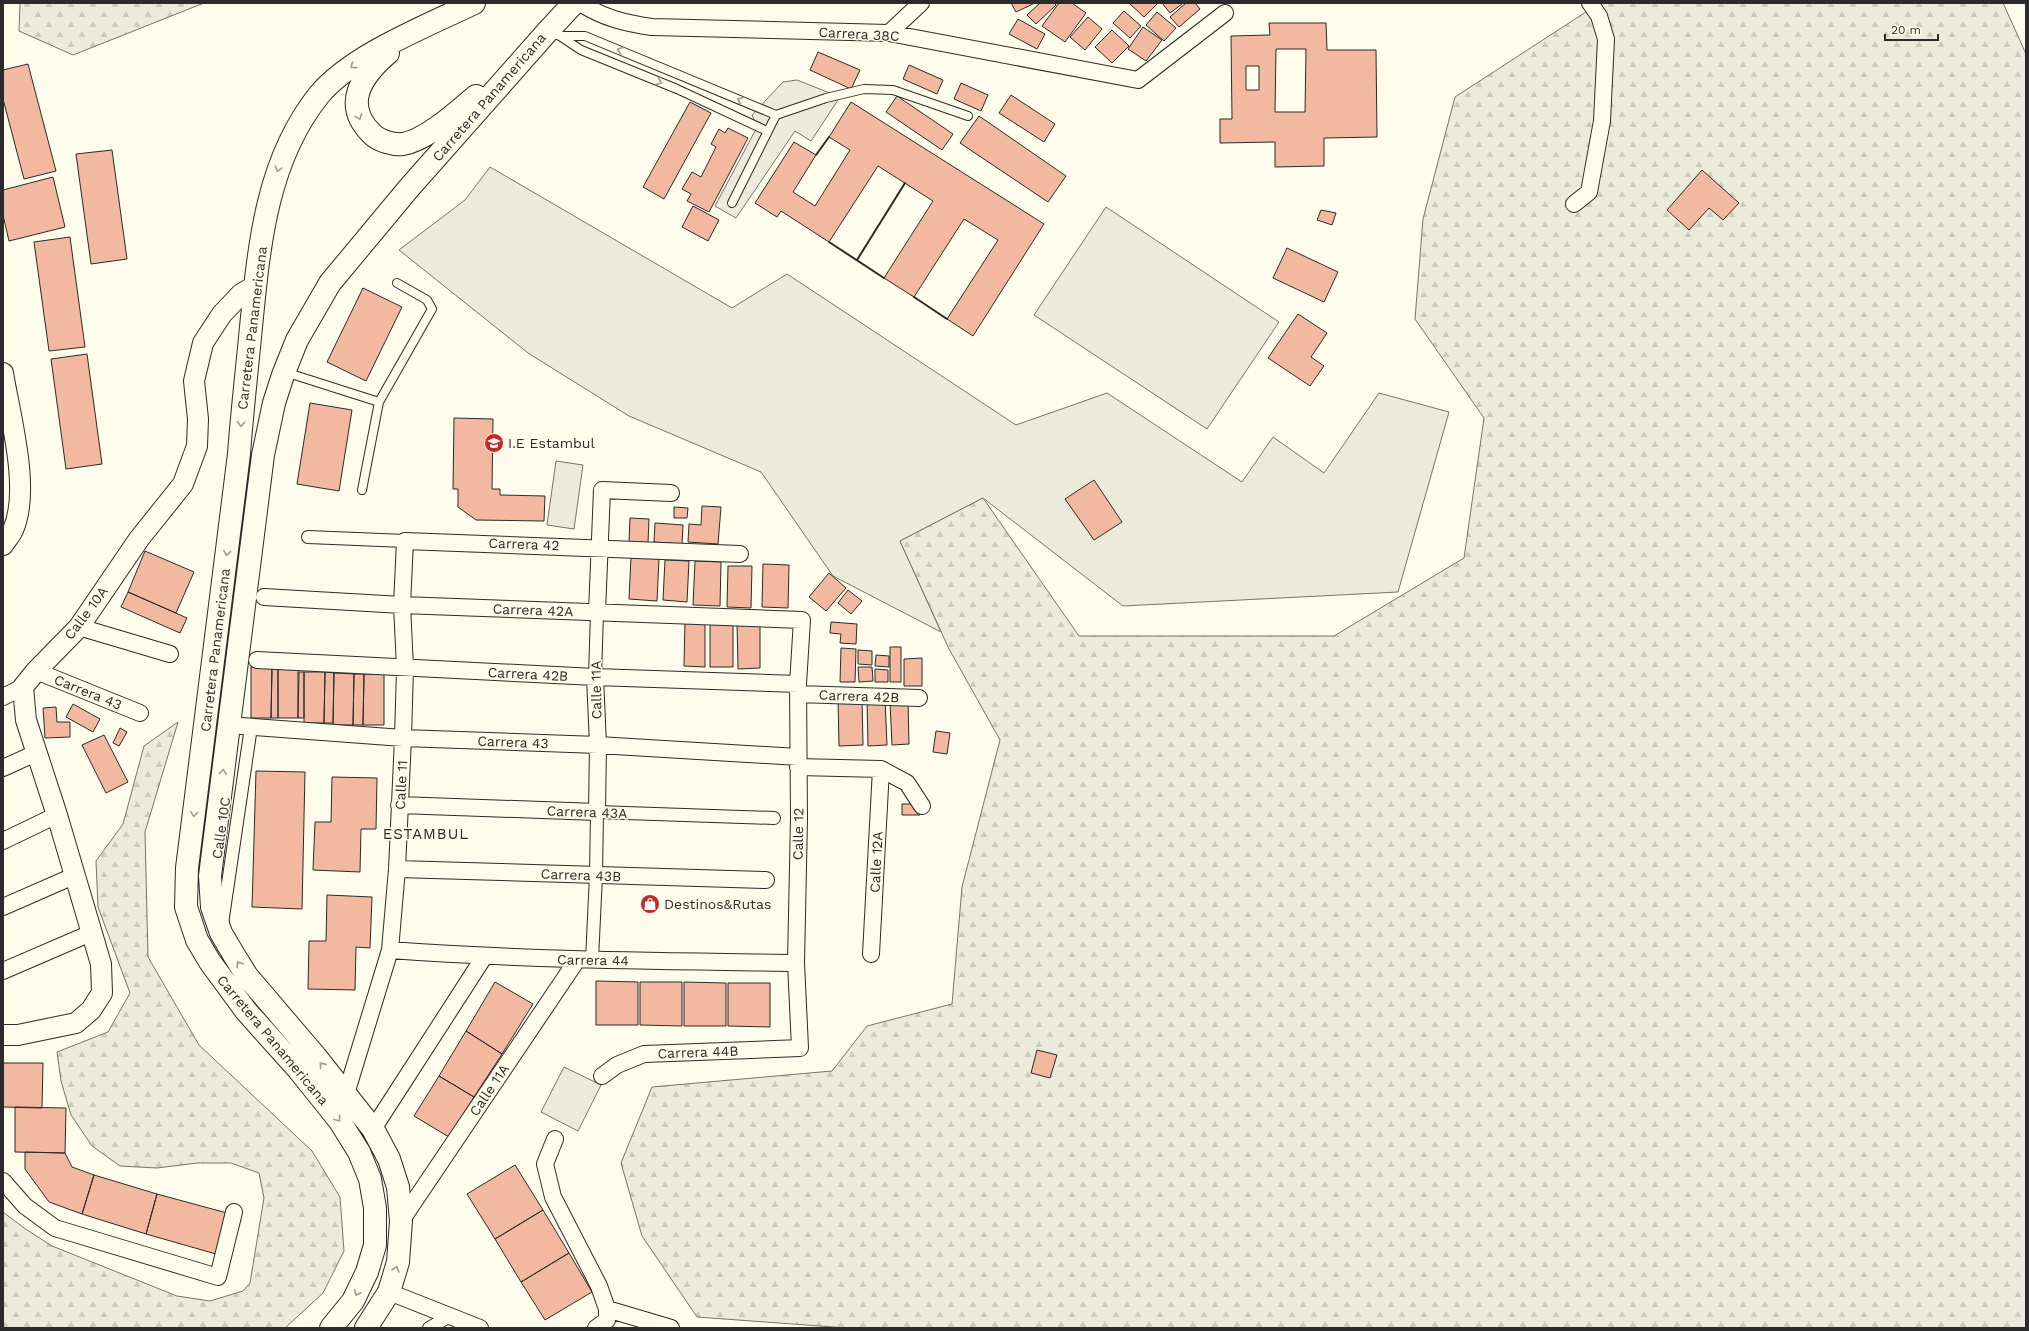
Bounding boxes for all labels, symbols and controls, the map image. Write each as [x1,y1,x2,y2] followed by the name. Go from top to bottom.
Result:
[1885,16,1938,42] scale bar
[1891,23,1921,37] text: 20 m
[818,24,900,44] street label: Carrera 38C
[429,30,549,164] street label: Carretera Panamericana
[616,47,623,55] one-way arrow
[350,62,357,69] one-way arrow
[655,77,662,85] one-way arrow
[736,96,743,104] one-way arrow
[355,114,363,121] one-way arrow
[274,166,282,173] one-way arrow
[234,245,270,411] street label: Carretera Panamericana
[237,421,246,427] one-way arrow
[483,432,505,454] school or university icon: I.E Estambul
[508,435,595,451] place label: I.E Estambul
[488,535,560,553] street label: Carrera 42
[223,550,232,556] one-way arrow
[197,567,233,733] street label: Carretera Panamericana
[61,583,111,643] street label: Calle 10A
[492,601,574,619] street label: Carrera 42A
[587,660,605,720] street label: Calle 11A
[487,664,569,684] street label: Carrera 42B
[52,671,124,713] street label: Carrera 43
[818,687,900,705] street label: Carrera 42B
[477,733,549,751] street label: Carrera 43
[392,760,410,810] street label: Calle 11
[218,769,227,775] one-way arrow
[209,796,233,860] street label: Calle 10C
[546,803,628,821] street label: Carrera 43A
[790,808,806,860] street label: Calle 12
[190,811,199,817] one-way arrow
[383,825,469,843] district label: ESTAMBUL
[866,831,886,893] street label: Calle 12A
[540,866,622,884] street label: Carrera 43B
[639,893,661,915] shop icon: Destinos&Rutas
[664,896,771,912] place label: Destinos&Rutas
[557,951,629,969] street label: Carrera 44
[237,962,244,969] one-way arrow
[214,972,332,1108] street label: Carretera Panamericana
[657,1043,739,1061] street label: Carrera 44B
[466,1061,512,1119] street label: Calle 11A
[320,1062,327,1069] one-way arrow
[333,1115,341,1122] one-way arrow
[391,1266,400,1273] one-way arrow
[354,1288,362,1296] one-way arrow

